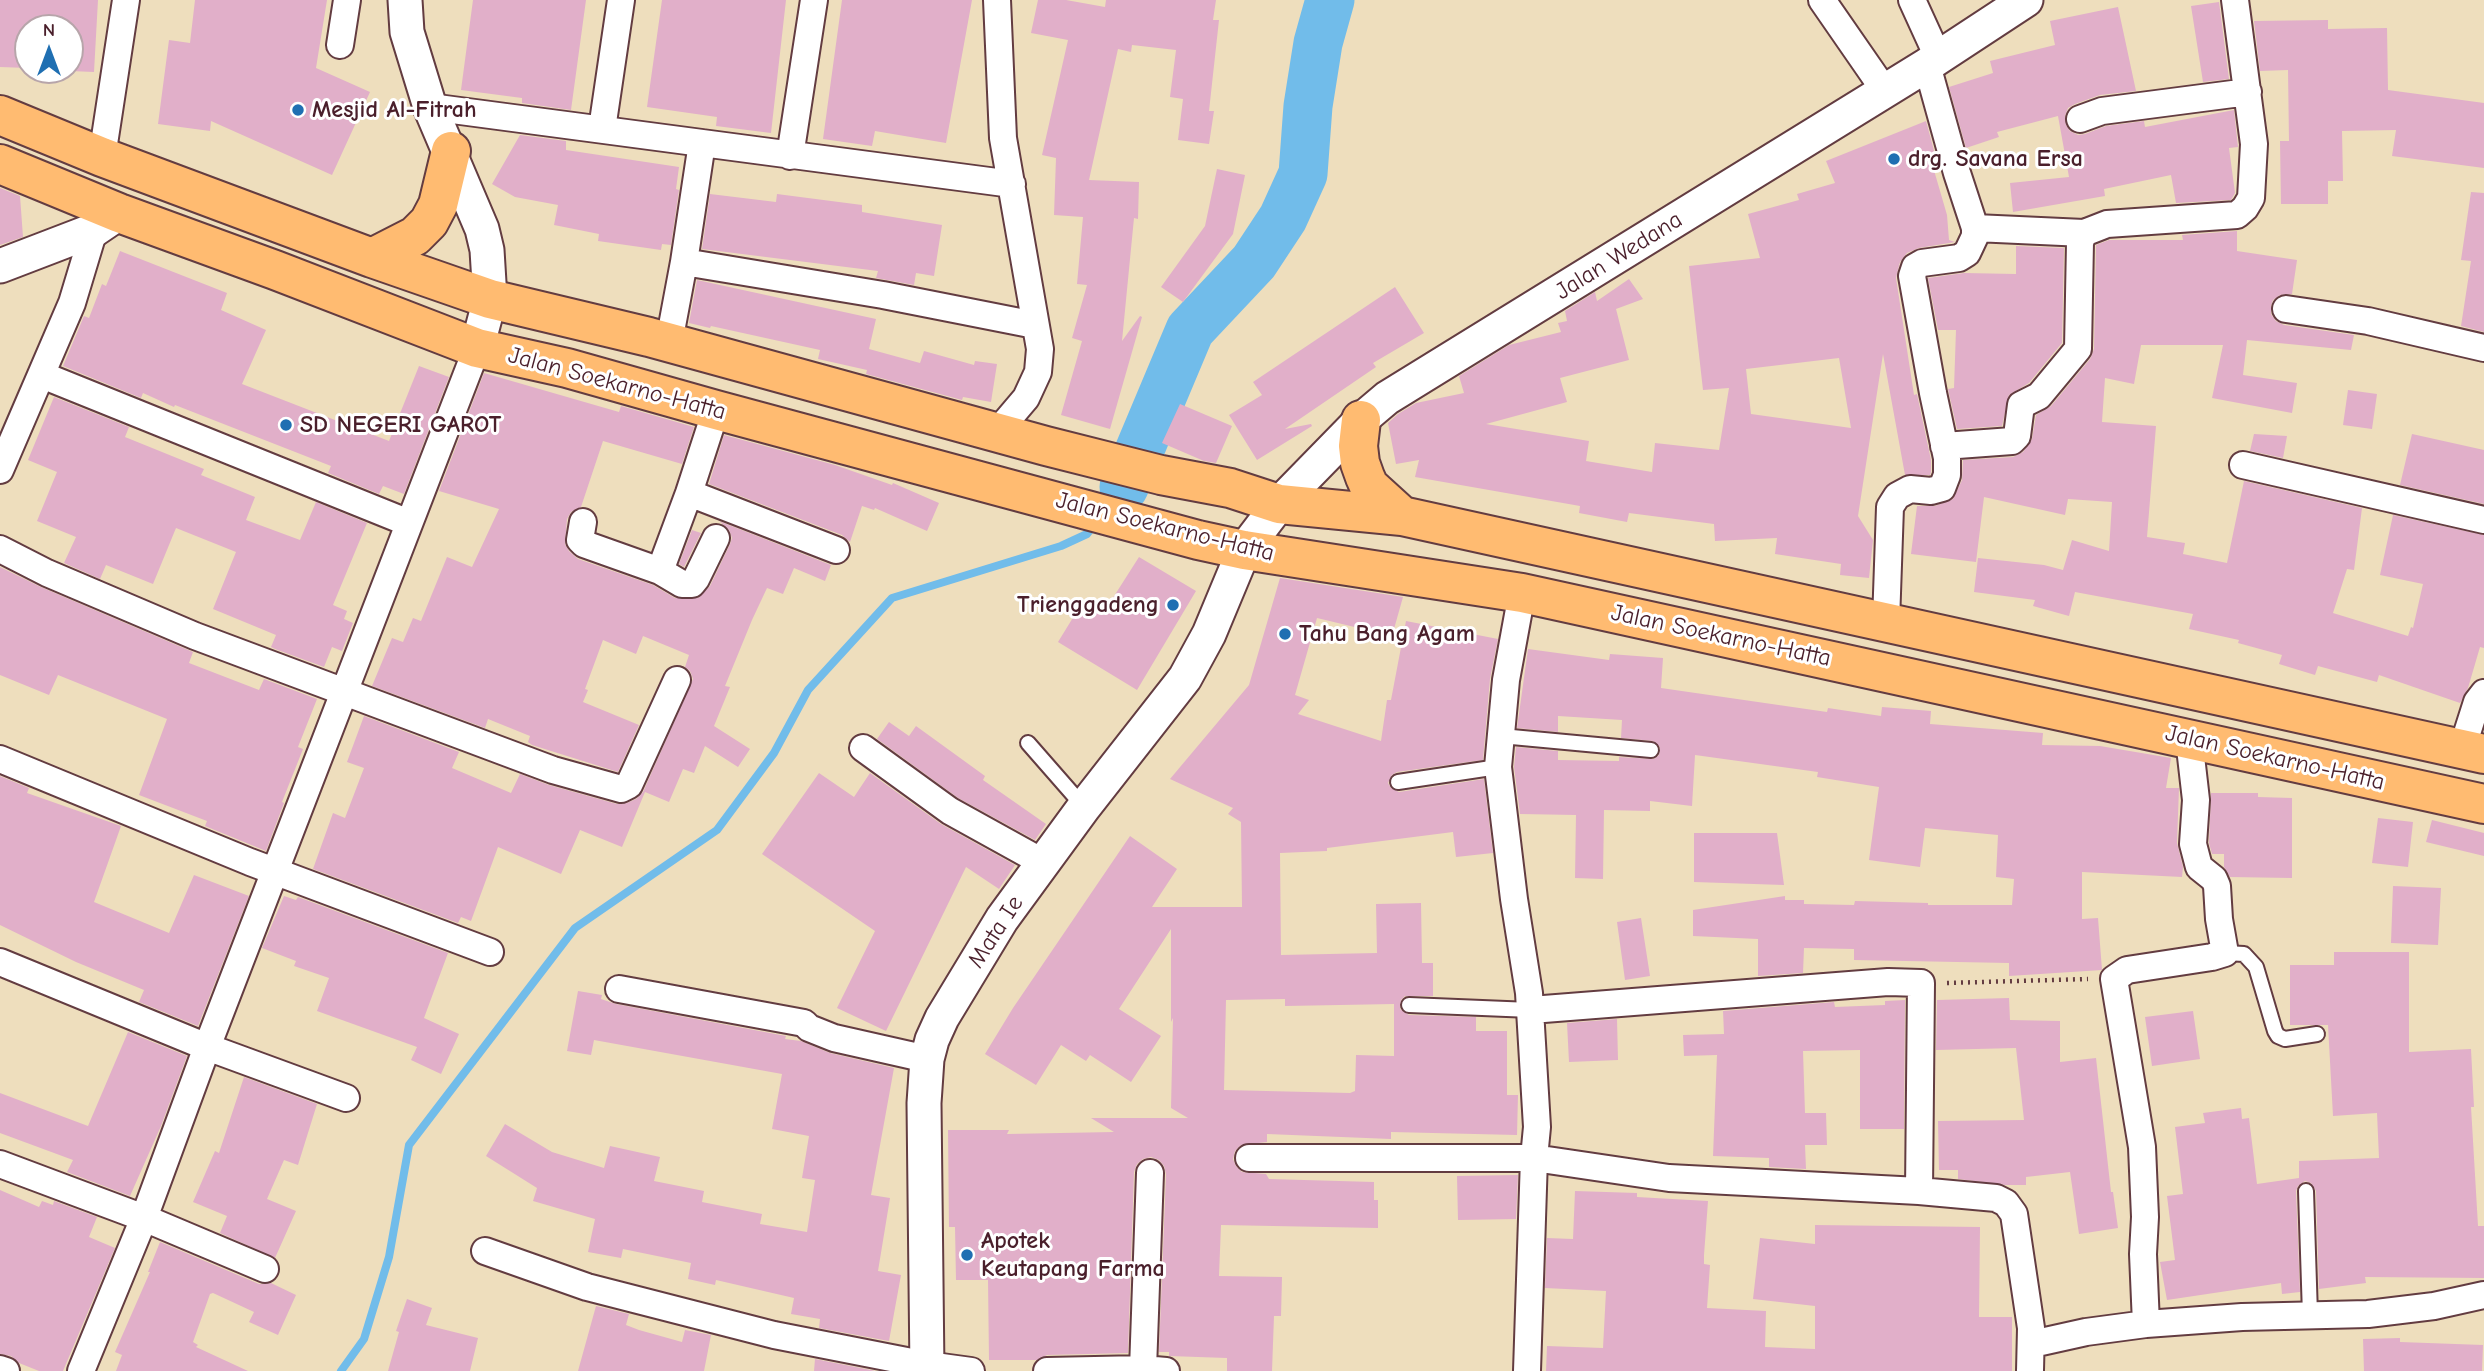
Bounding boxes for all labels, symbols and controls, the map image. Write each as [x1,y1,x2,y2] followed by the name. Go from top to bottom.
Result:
[14,14,84,84] north arrow
[43,19,55,41] text: N
[312,96,477,124] place label: Mesjid Al-Fitrah
[290,102,306,118] marker: Mesjid Al-Fitrah
[1908,145,2083,173] place label: drg. Savana Ersa
[1886,151,1902,167] marker: drg. Savana Ersa
[1550,206,1688,306] street label: Jalan Wedana
[505,341,729,427] street label: Jalan Soekarno-Hatta
[300,411,501,439] place label: SD NEGERI GAROT
[278,417,294,433] marker: SD NEGERI GAROT
[1053,486,1277,568] street label: Jalan Soekarno-Hatta
[1017,591,1159,619] place label: Trienggadeng
[1165,597,1181,613] marker: Trienggadeng
[1608,599,1834,673] street label: Jalan Soekarno-Hatta
[1299,620,1475,648] place label: Tahu Bang Agam
[1277,626,1293,642] marker: Tahu Bang Agam
[2163,719,2387,797] street label: Jalan Soekarno-Hatta
[962,890,1030,974] street label: Mata Ie
[981,1227,1165,1283] place label: Apotek Keutapang Farma
[959,1247,975,1263] marker: Apotek Keutapang Farma

